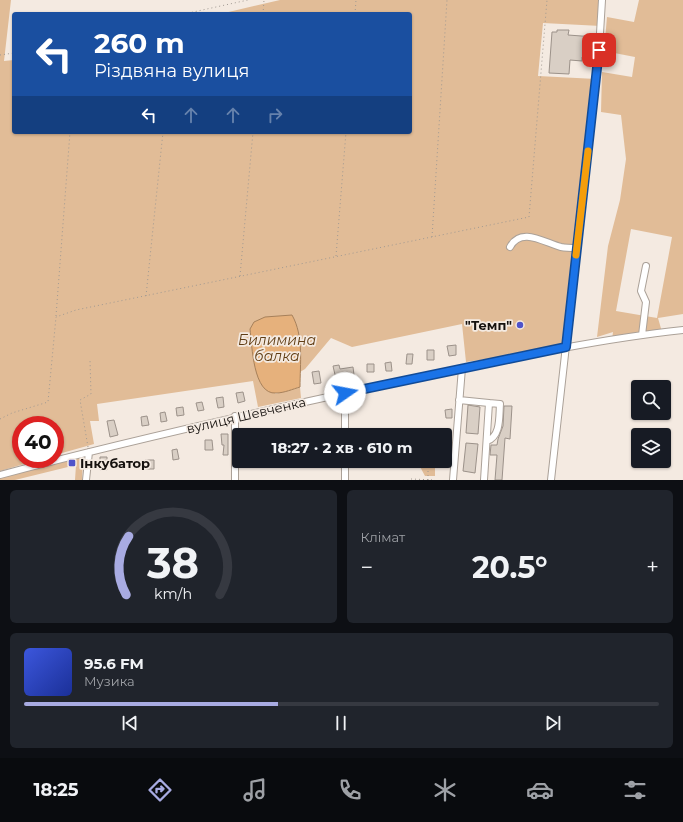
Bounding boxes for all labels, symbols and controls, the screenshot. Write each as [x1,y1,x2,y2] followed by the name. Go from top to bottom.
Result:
[94,26,185,60] text: 260 m
[28,28,80,80] icon: left
[582,33,616,67] pin
[588,39,610,61] icon: arrive
[94,60,249,82] text: Різдвяна вулиця
[138,104,160,126] icon: left
[180,104,202,126] icon: ahead
[222,104,244,126] icon: ahead
[264,104,286,126] icon: right
[465,317,512,333] place label: "Темп"
[515,320,525,330] marker: "Темп"
[238,331,316,365] water label: Билимина балка
[324,372,366,414] position arrow
[631,380,671,468] map controls
[631,380,671,420] button: search
[185,393,307,437] street label: вулиця Шевченка
[12,416,64,468] speed limit sign: 40
[631,428,671,468] button: layers
[272,438,412,457] text: 18:27 · 2 хв · 610 m
[80,455,150,471] place label: Інкубатор
[67,458,77,468] marker: Інкубатор
[361,529,405,545] text: Клімат
[146,537,199,587] text: 38
[472,549,548,586] text: 20.5°
[361,554,373,581] text: −
[646,554,659,581] text: +
[154,584,192,602] text: km/h
[84,654,144,673] text: 95.6 FM
[84,673,135,689] text: Музика
[119,712,141,734] icon: previous
[330,712,352,734] icon: pause
[542,712,564,734] icon: next
[146,776,174,804] icon: directions
[241,776,269,804] icon: music
[336,776,364,804] icon: phone
[431,776,459,804] icon: climate
[526,776,554,804] icon: car
[621,776,649,804] icon: filters
[34,779,79,801] text: 18:25

